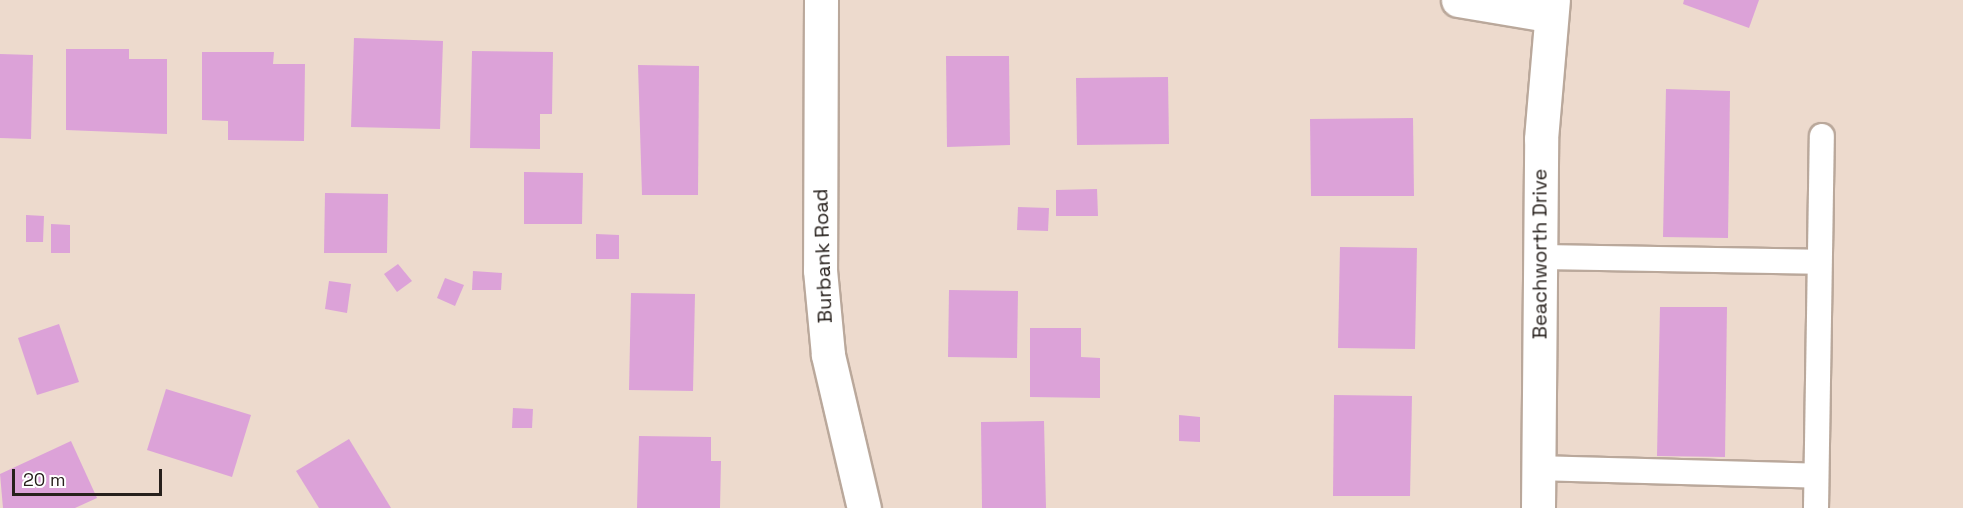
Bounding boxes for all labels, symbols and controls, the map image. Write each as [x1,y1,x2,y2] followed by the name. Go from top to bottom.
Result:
[1528,169,1552,339] street label: Beachworth Drive
[809,188,837,324] street label: Burbank Road
[15,457,165,495] scale bar
[23,468,66,491] text: 20 m

